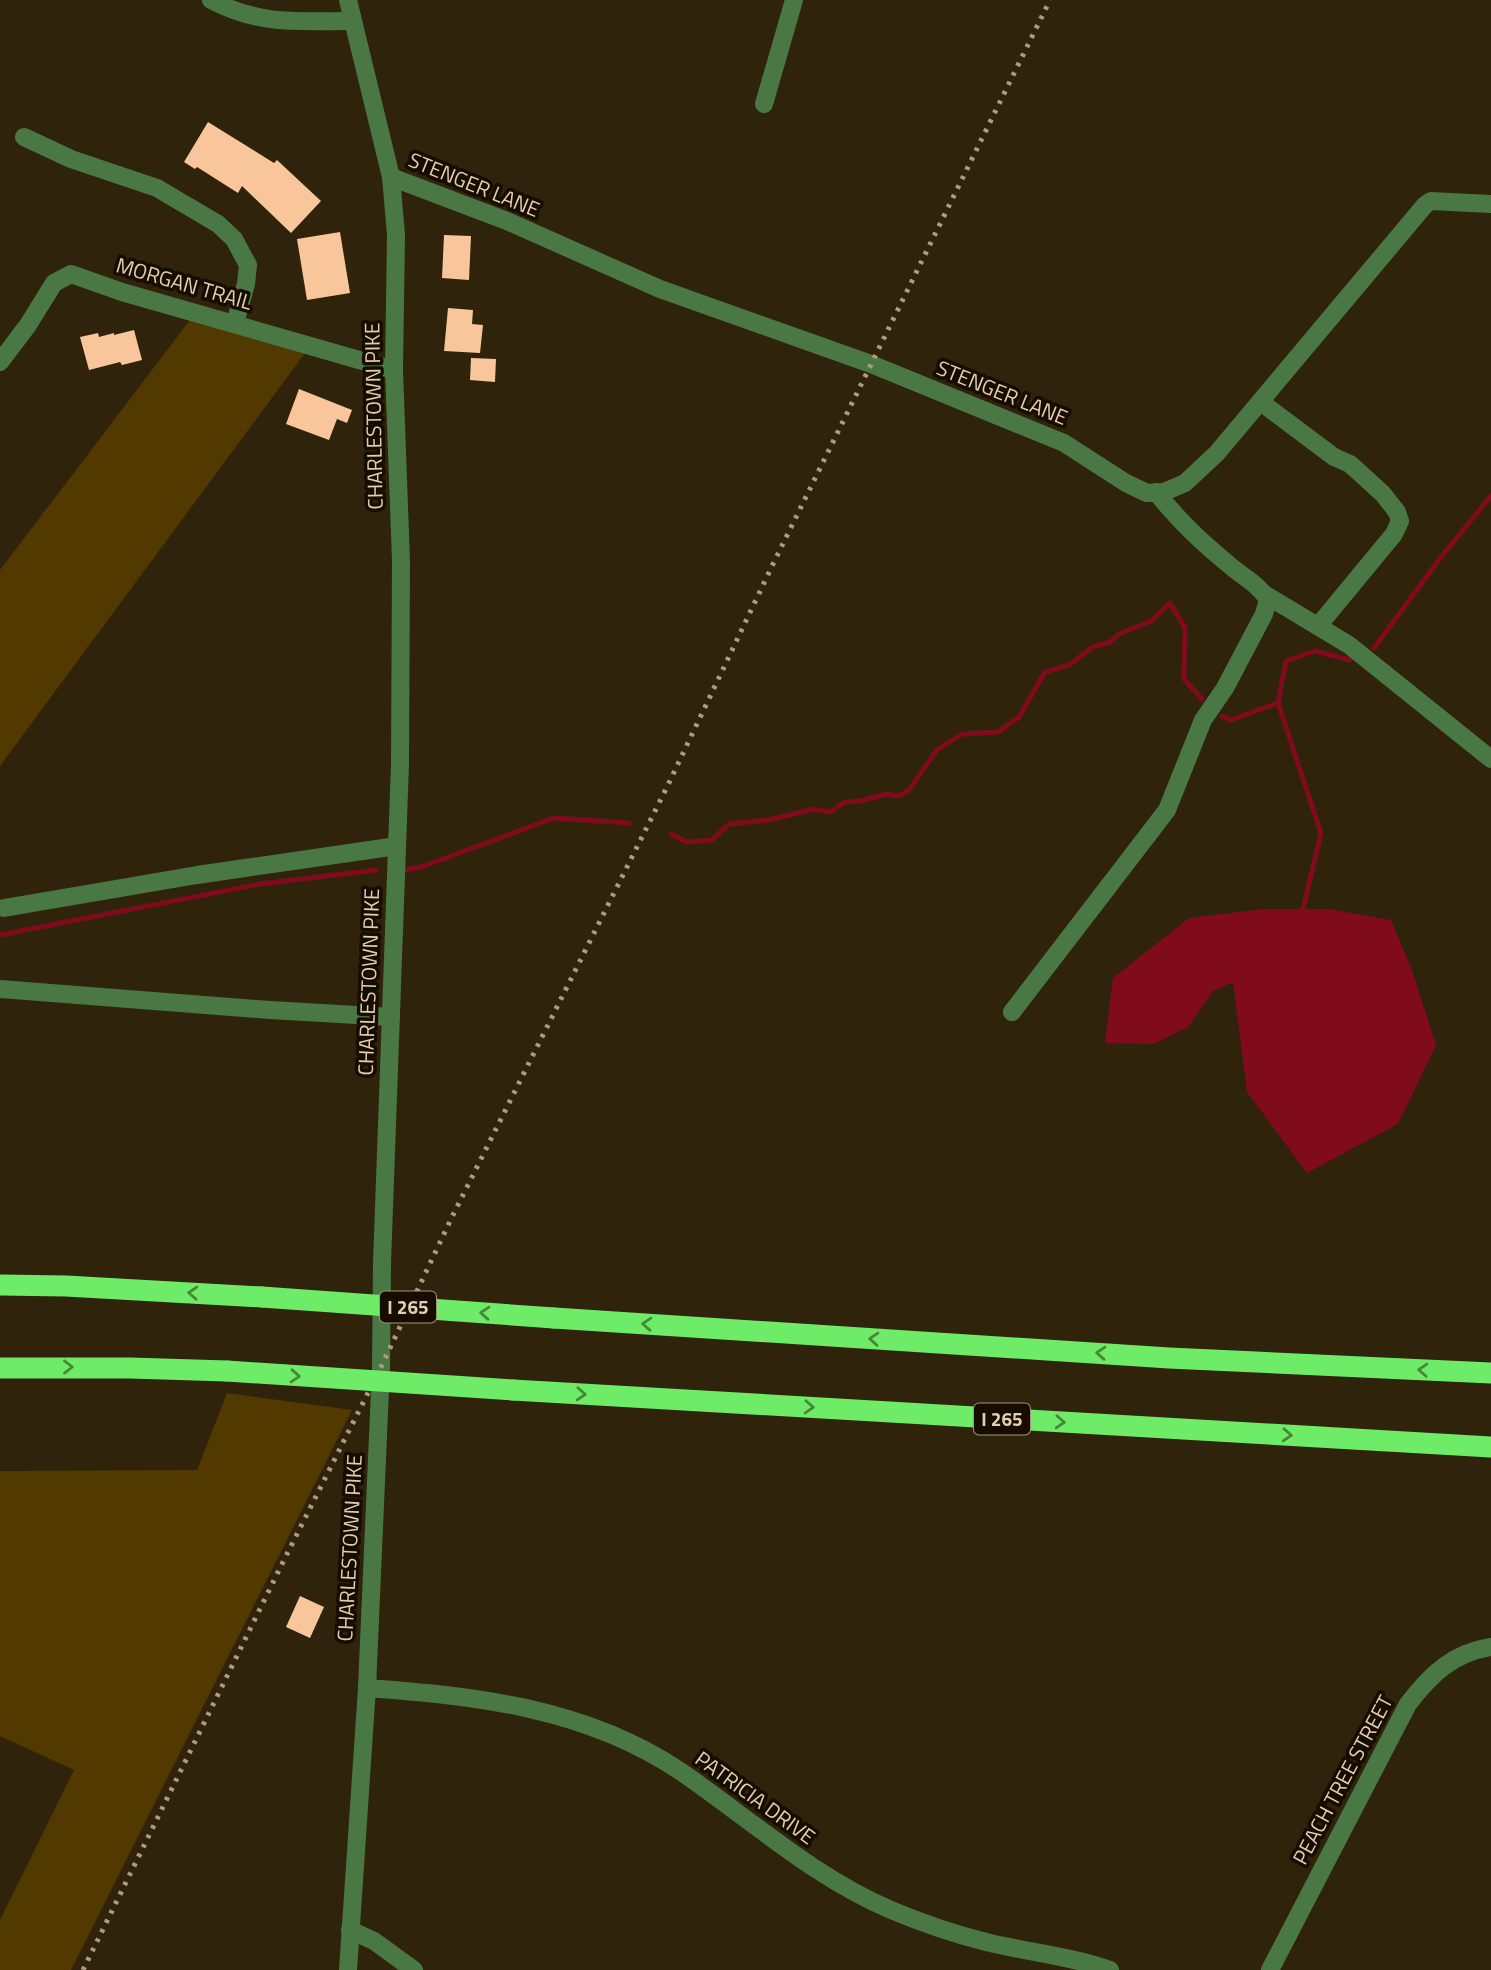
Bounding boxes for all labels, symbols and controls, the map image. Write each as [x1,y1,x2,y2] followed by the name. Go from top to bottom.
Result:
[404,143,545,225] street label: STENGER LANE
[112,248,256,318] street label: MORGAN TRAIL
[355,322,391,510] street label: CHARLESTOWN PIKE
[932,351,1073,433] street label: STENGER LANE
[349,888,387,1076] street label: CHARLESTOWN PIKE
[188,1285,199,1300] one-way arrow
[380,1292,436,1322] road number: I 265
[480,1306,491,1321] one-way arrow
[641,1317,652,1332] one-way arrow
[868,1331,879,1346] one-way arrow
[1095,1346,1106,1361] one-way arrow
[63,1359,74,1375] one-way arrow
[1417,1362,1428,1377] one-way arrow
[290,1368,301,1383] one-way arrow
[576,1387,587,1402] one-way arrow
[803,1400,814,1415] one-way arrow
[974,1404,1030,1434] road number: I 265
[1055,1414,1066,1429] one-way arrow
[1282,1428,1293,1443] one-way arrow
[328,1454,370,1642] street label: CHARLESTOWN PIKE
[1284,1689,1400,1870] street label: PEACH TREE STREET
[689,1743,822,1852] street label: PATRICIA DRIVE

